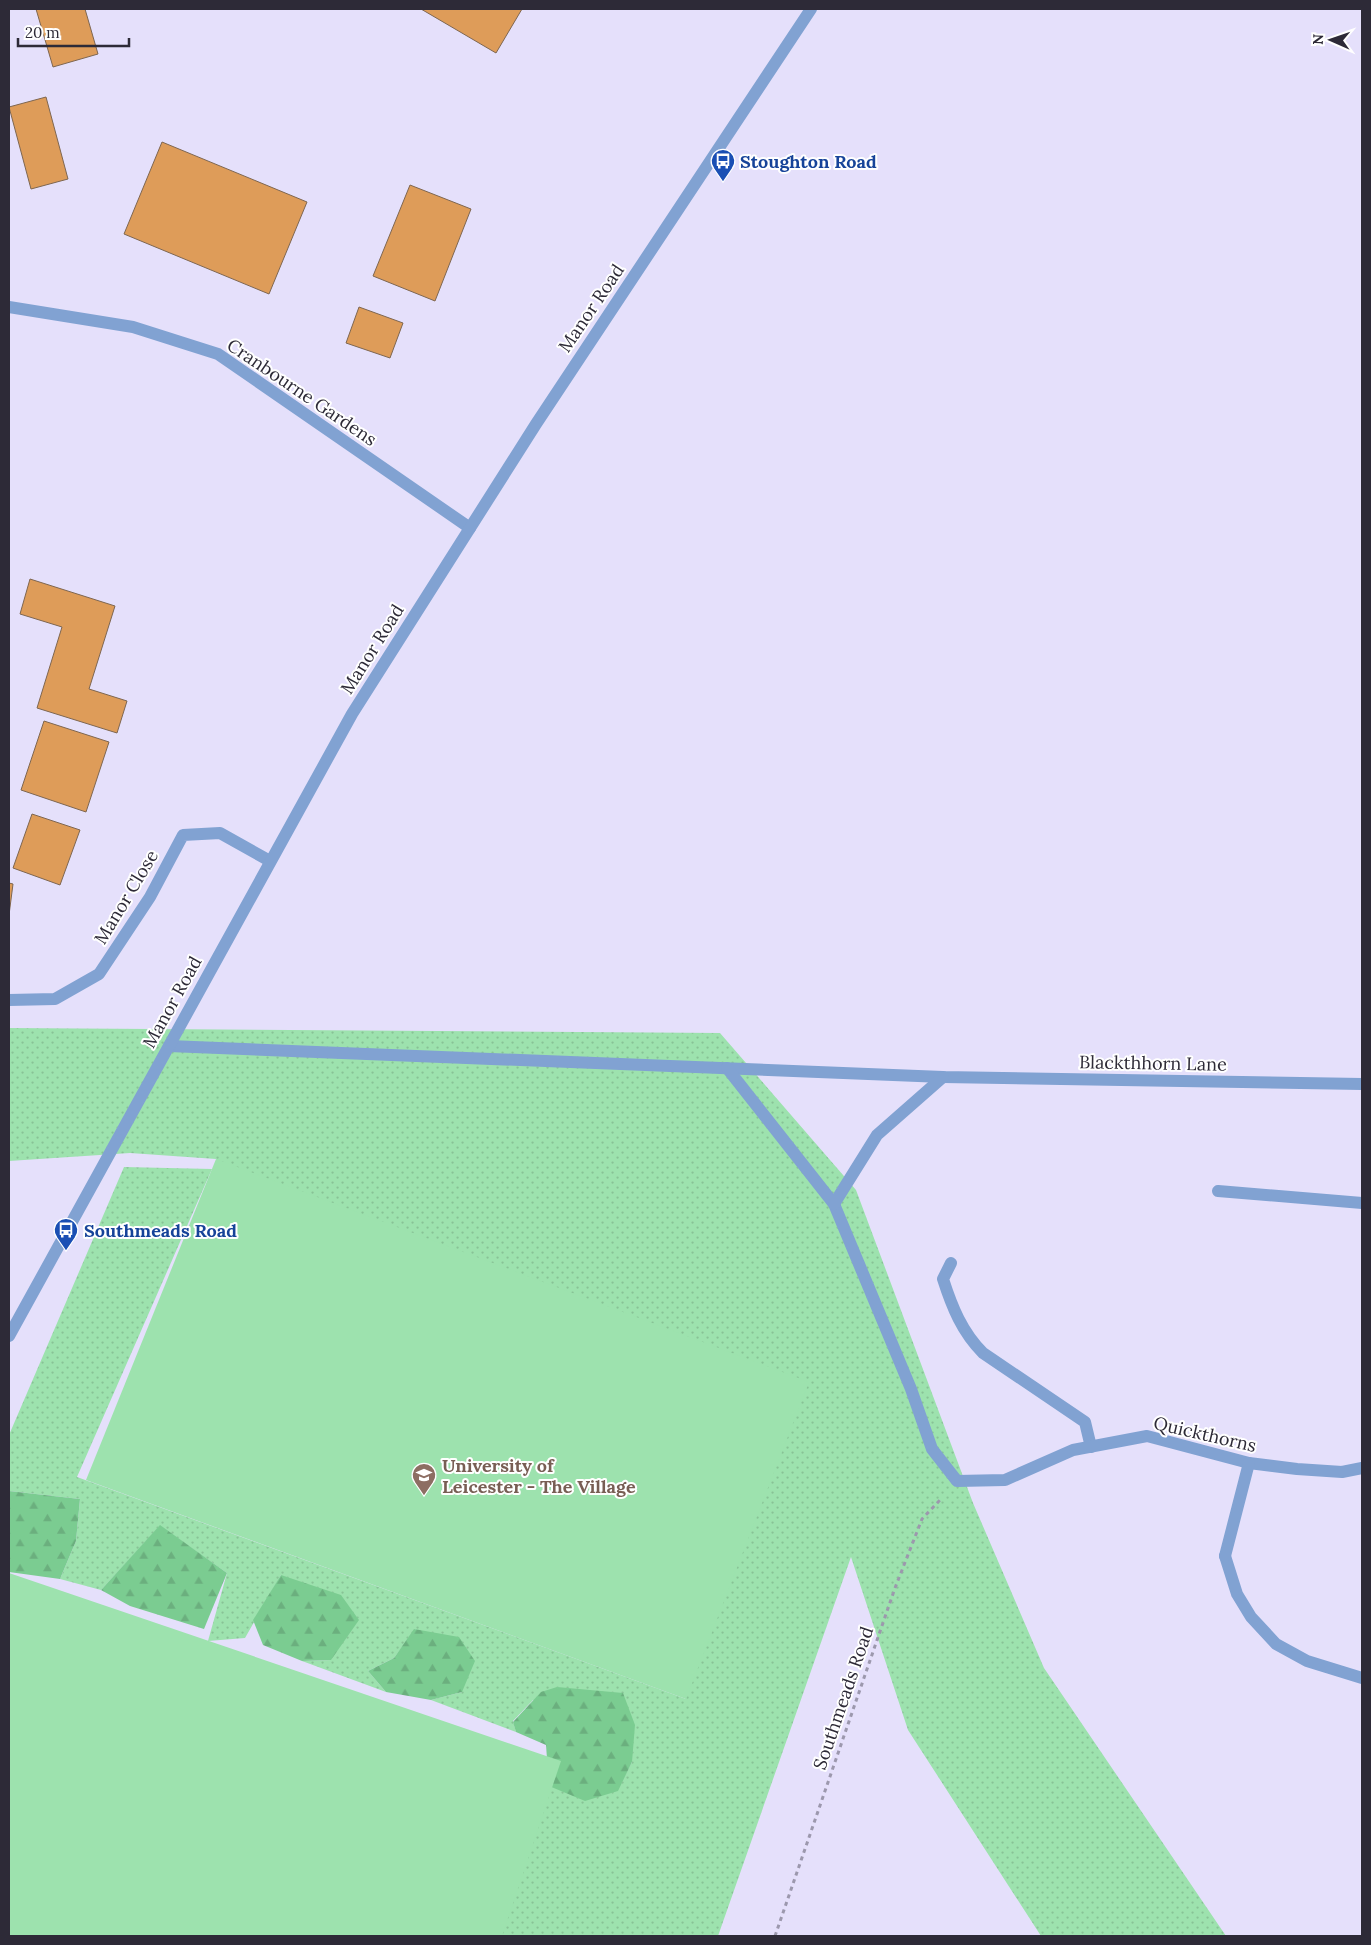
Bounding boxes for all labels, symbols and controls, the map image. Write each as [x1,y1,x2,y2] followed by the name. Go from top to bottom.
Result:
[18,15,129,47] scale bar
[1306,15,1356,65] north arrow
[25,23,60,42] text: 20 m
[1309,34,1327,45] text: N
[710,148,736,182] bus stop icon: Stoughton Road
[740,150,877,173] place label: Stoughton Road
[553,259,629,357] street label: Manor Road
[223,333,381,451] street label: Cranbourne Gardens
[335,600,409,698] street label: Manor Road
[89,845,163,948] street label: Manor Close
[137,952,207,1052] street label: Manor Road
[1079,1050,1227,1076] street label: Blackthhorn Lane
[53,1217,79,1251] bus stop icon: Southmeads Road
[84,1219,237,1242] place label: Southmeads Road
[1151,1411,1259,1457] street label: Quickthorns
[442,1454,636,1498] place label: University of Leicester - The Village
[411,1462,437,1496] school or university icon: University of Leicester - The Village
[808,1623,878,1773] street label: Southmeads Road

